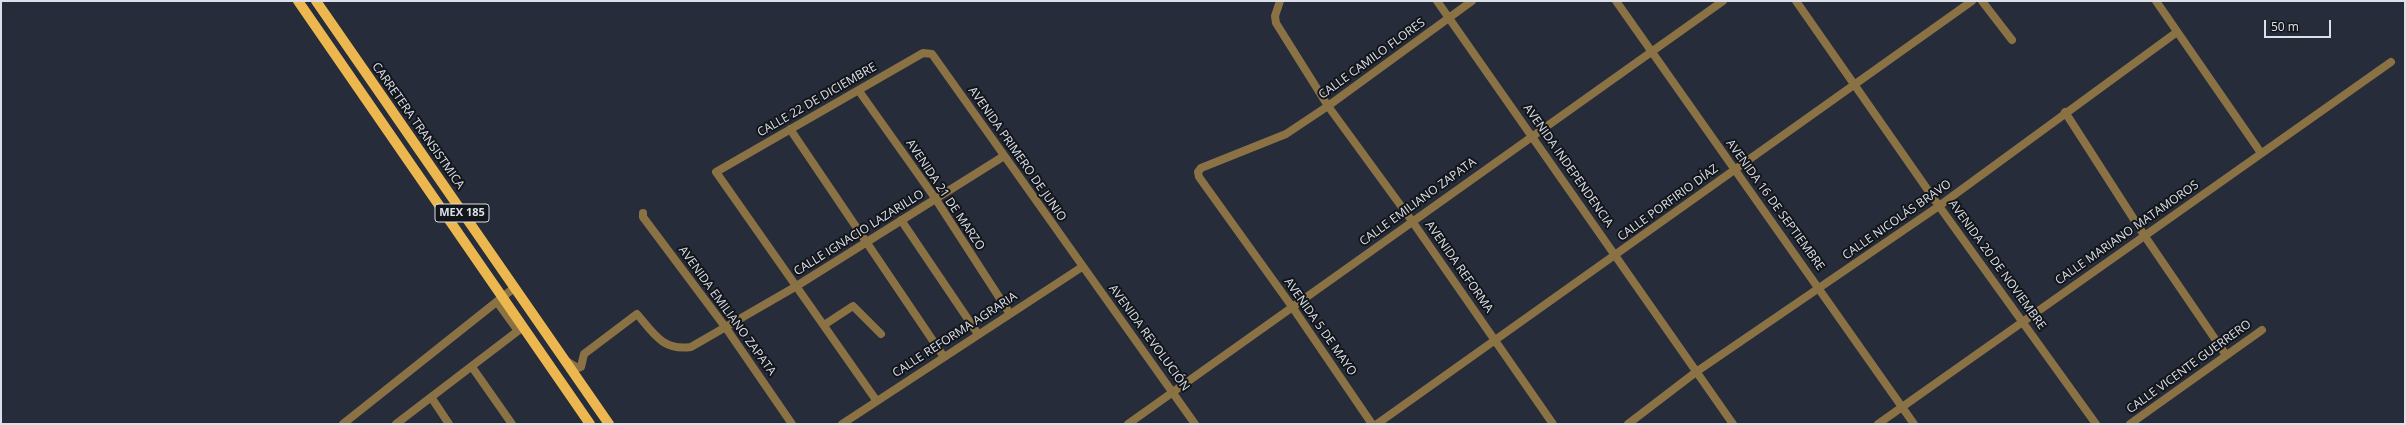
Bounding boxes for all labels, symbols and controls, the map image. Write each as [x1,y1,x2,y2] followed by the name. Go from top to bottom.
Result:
[2266,12,2333,38] scale bar
[1316,16,1428,102] street label: CALLE CAMILO FLORES
[2271,18,2299,35] text: 50 m
[369,60,467,192] street label: CARRETERA TRANSISTMICA
[755,60,879,140] street label: CALLE 22 DE DICIEMBRE
[965,84,1069,224] street label: AVENIDA PRIMERO DE JUNIO
[1520,102,1616,230] street label: AVENIDA INDEPENDENCIA
[903,137,987,253] street label: AVENIDA 21 DE MARZO
[1723,137,1827,273] street label: AVENIDA 16 DE SEPTIEMBRE
[1357,155,1479,249] street label: CALLE EMILIANO ZAPATA
[1615,162,1721,244] street label: CALLE PORFIRIO DÍAZ
[1840,177,1954,263] street label: CALLE NICOLÁS BRAVO
[2053,178,2201,288] street label: CALLE MARIANO MATAMOROS
[791,187,927,279] street label: CALLE IGNACIO LAZARILLO
[1945,197,2049,333] street label: AVENIDA 20 DE NOVIEMBRE
[435,204,489,222] road number: MEX 185
[1422,218,1496,316] street label: AVENIDA REFORMA
[675,244,779,378] street label: AVENIDA EMILIANO ZAPATA
[1281,275,1359,379] street label: AVENIDA 5 DE MAYO
[1106,282,1192,394] street label: AVENIDA REVOLUCIÓN
[890,289,1020,381] street label: CALLE REFORMA AGRARIA
[2124,317,2254,417] street label: CALLE VICENTE GUERRERO

